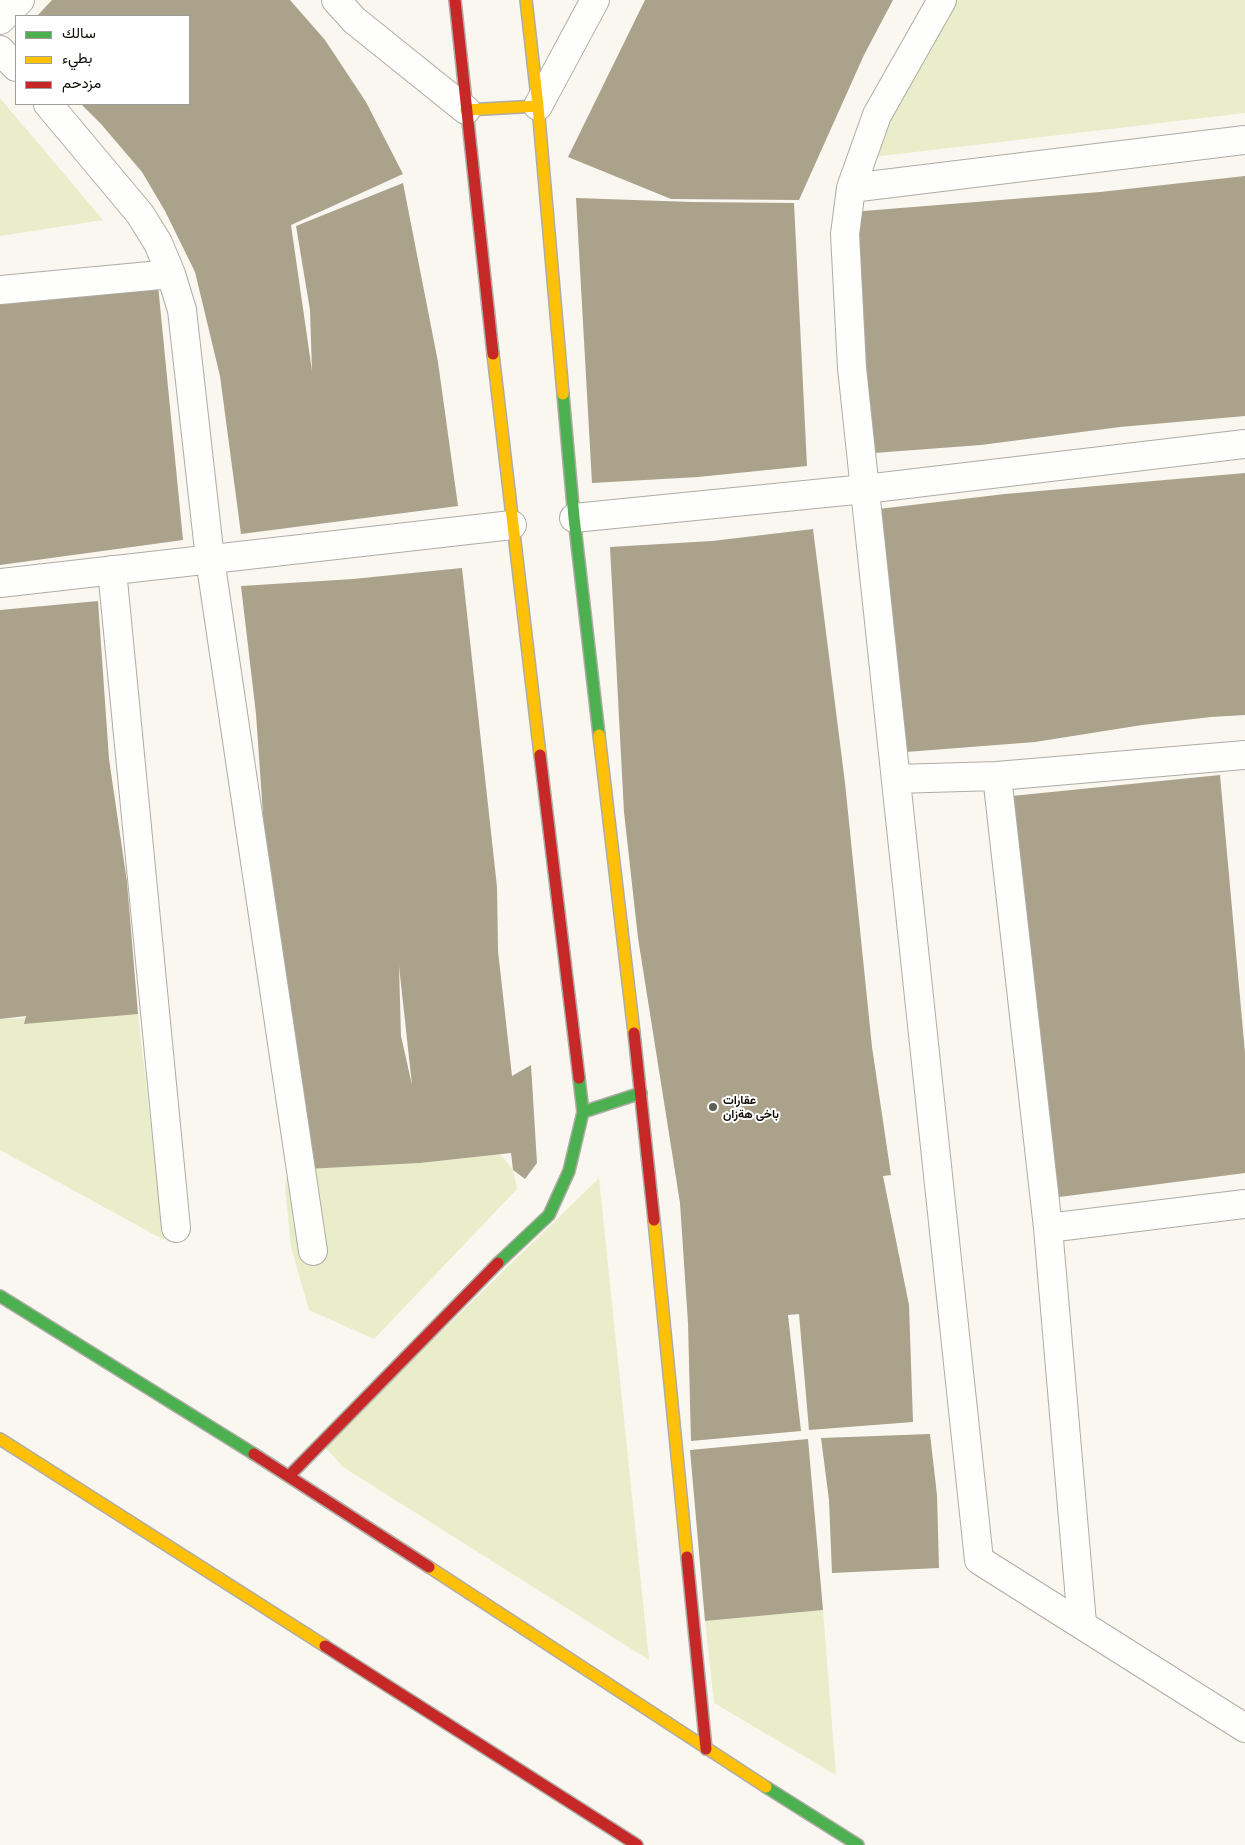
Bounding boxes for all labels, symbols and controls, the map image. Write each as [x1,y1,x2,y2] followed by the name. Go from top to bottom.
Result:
[15,15,190,105] legend
[62,23,96,41] text: سالك
[62,48,92,66] text: بطيء
[62,73,101,91] text: مزدحم
[723,1093,779,1121] place label: عقارات باخی هةزان
[707,1101,719,1113] marker: عقارات باخی هةزان

